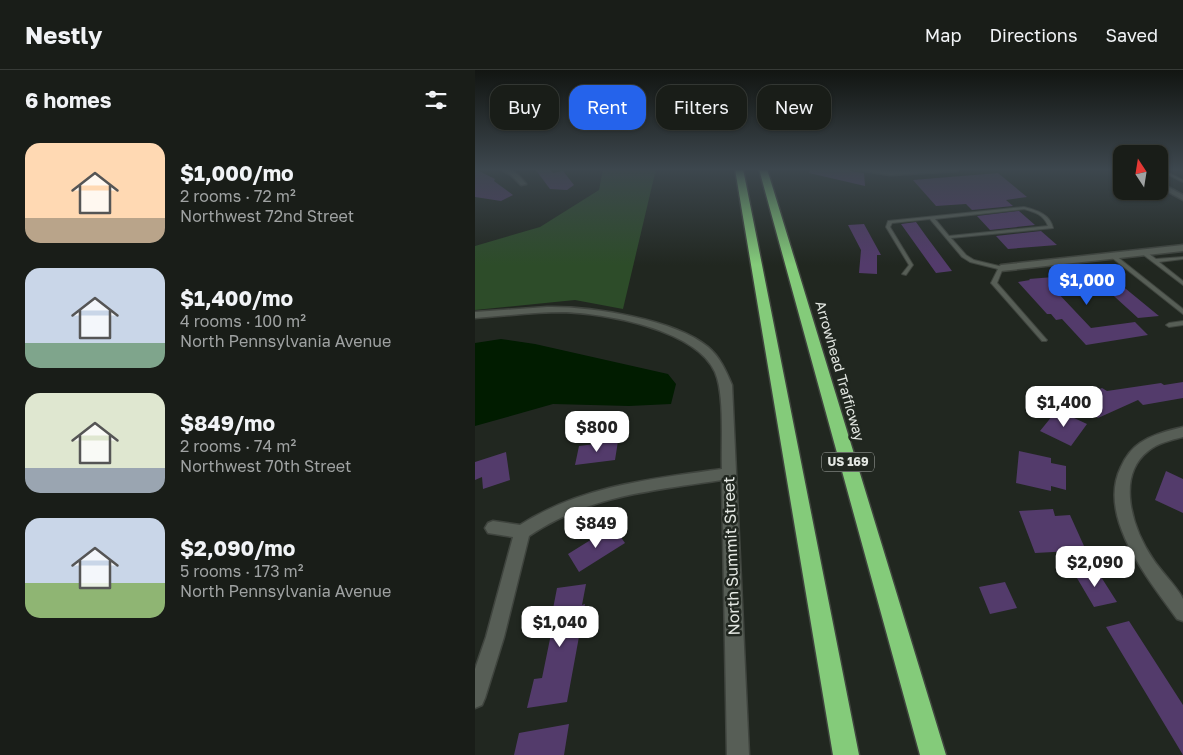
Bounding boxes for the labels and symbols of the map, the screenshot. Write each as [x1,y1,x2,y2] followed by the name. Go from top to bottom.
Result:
[1113,145,1167,200] north arrow
[1046,264,1128,306] pin: $1,000
[812,299,869,443] street label: Arrowhead Trafficway
[1023,386,1105,428] pin: $1,400
[567,410,627,453] pin: $800
[822,452,874,472] road number: US 169
[718,476,744,636] street label: North Summit Street
[566,506,626,549] pin: $849
[1054,546,1136,588] pin: $2,090
[519,606,601,648] pin: $1,040

